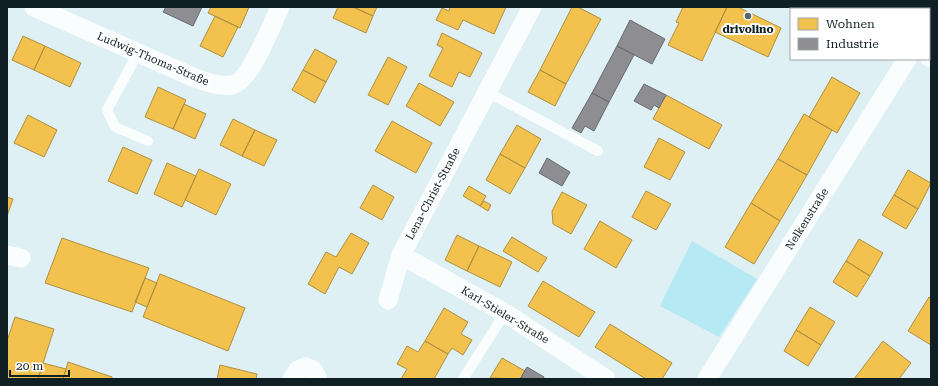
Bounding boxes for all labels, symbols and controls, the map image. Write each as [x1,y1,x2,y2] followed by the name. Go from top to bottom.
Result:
[790,8,930,60] legend
[743,11,753,21] marker: drivolino
[826,17,875,31] text: Wohnen
[722,23,774,36] place label: drivolino
[95,30,211,88] street label: Ludwig-Thoma-Straße
[826,37,879,51] text: Industrie
[403,146,463,242] street label: Lena-Christ-Straße
[783,186,831,252] street label: Nelkenstraße
[459,284,551,346] street label: Karl-Stieler-Straße
[10,352,69,378] scale bar
[16,359,43,373] text: 20 m

